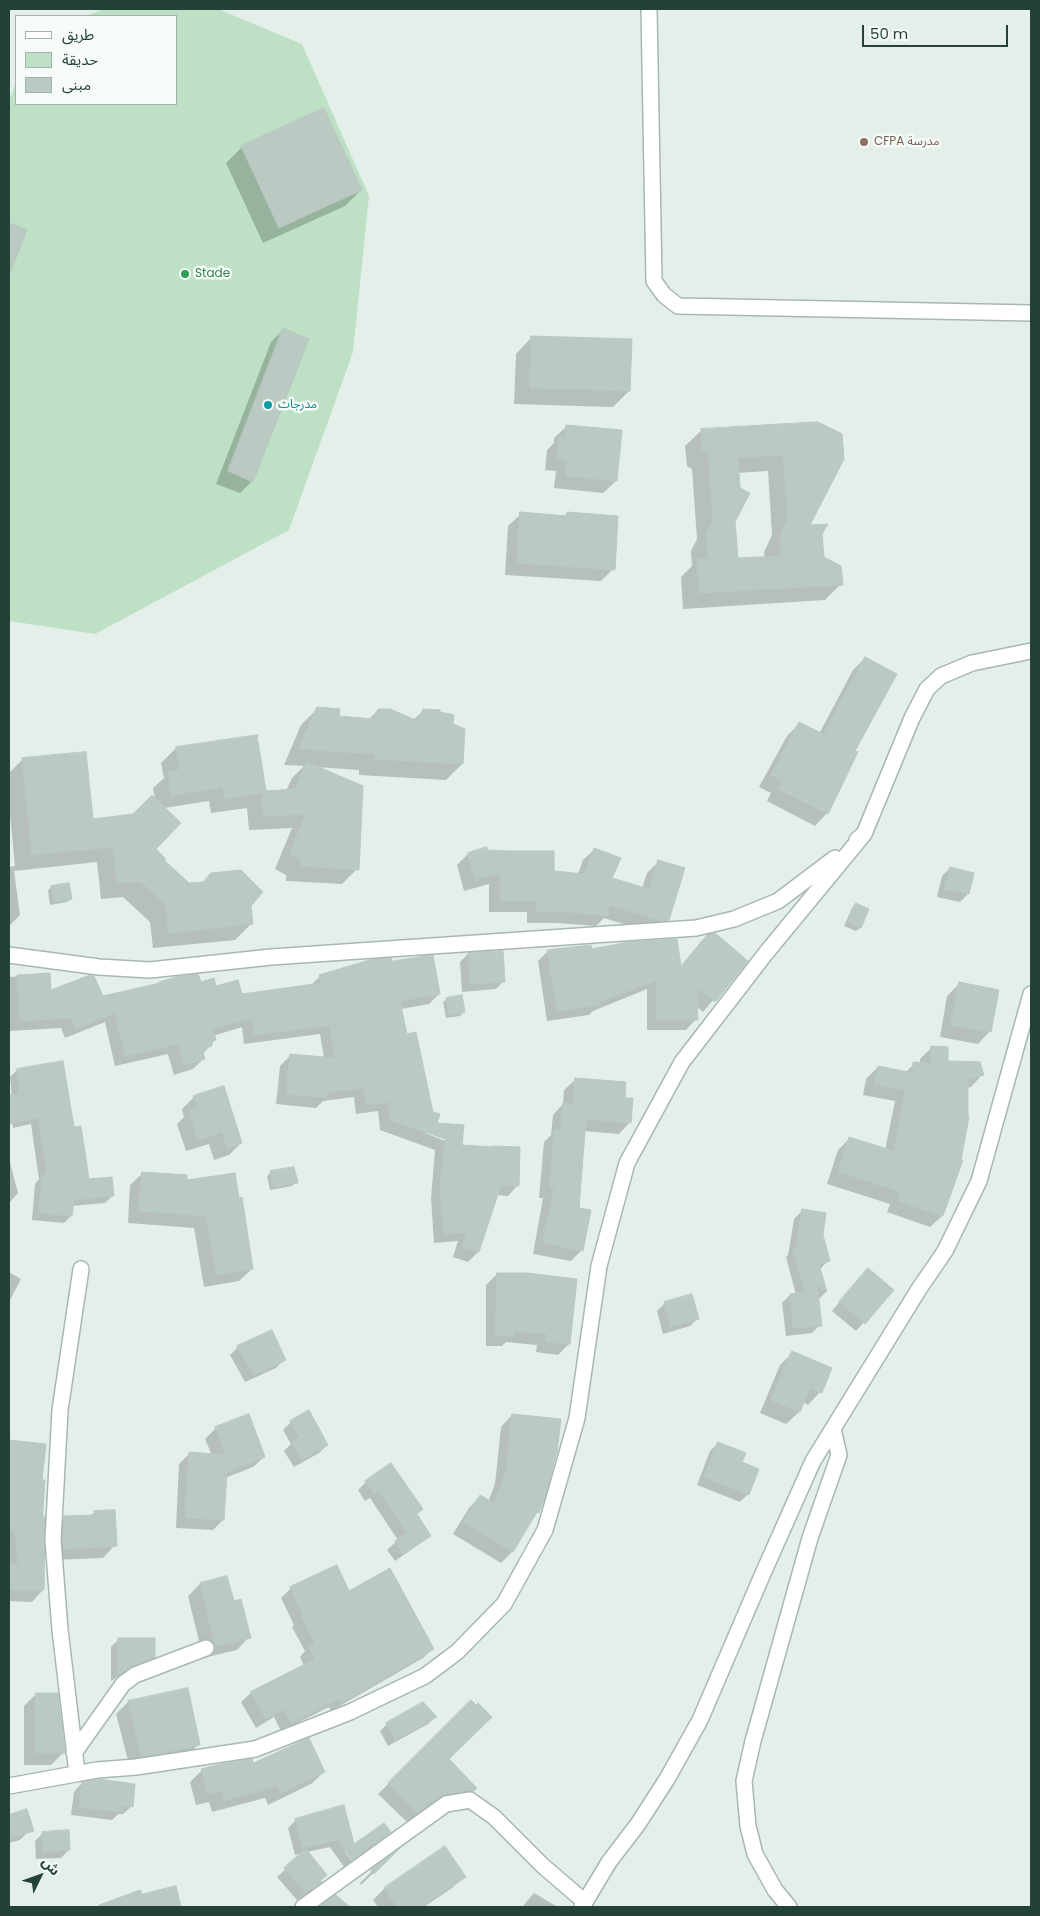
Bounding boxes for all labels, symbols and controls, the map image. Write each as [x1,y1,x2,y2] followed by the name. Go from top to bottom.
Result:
[15,15,178,105] legend
[865,15,1011,47] scale bar
[870,23,908,44] text: 50 m
[62,24,94,45] text: طريق
[62,49,98,70] text: حديقة
[62,74,91,95] text: مبنى
[874,135,940,149] place label: CFPA مدرسة
[858,136,870,148] marker: CFPA مدرسة
[195,267,230,281] place label: Stade
[179,268,191,280] marker: Stade
[278,398,317,412] place label: مدرجات
[262,399,274,411] marker: مدرجات
[15,1851,65,1901] north arrow
[37,1852,65,1880] text: ش

